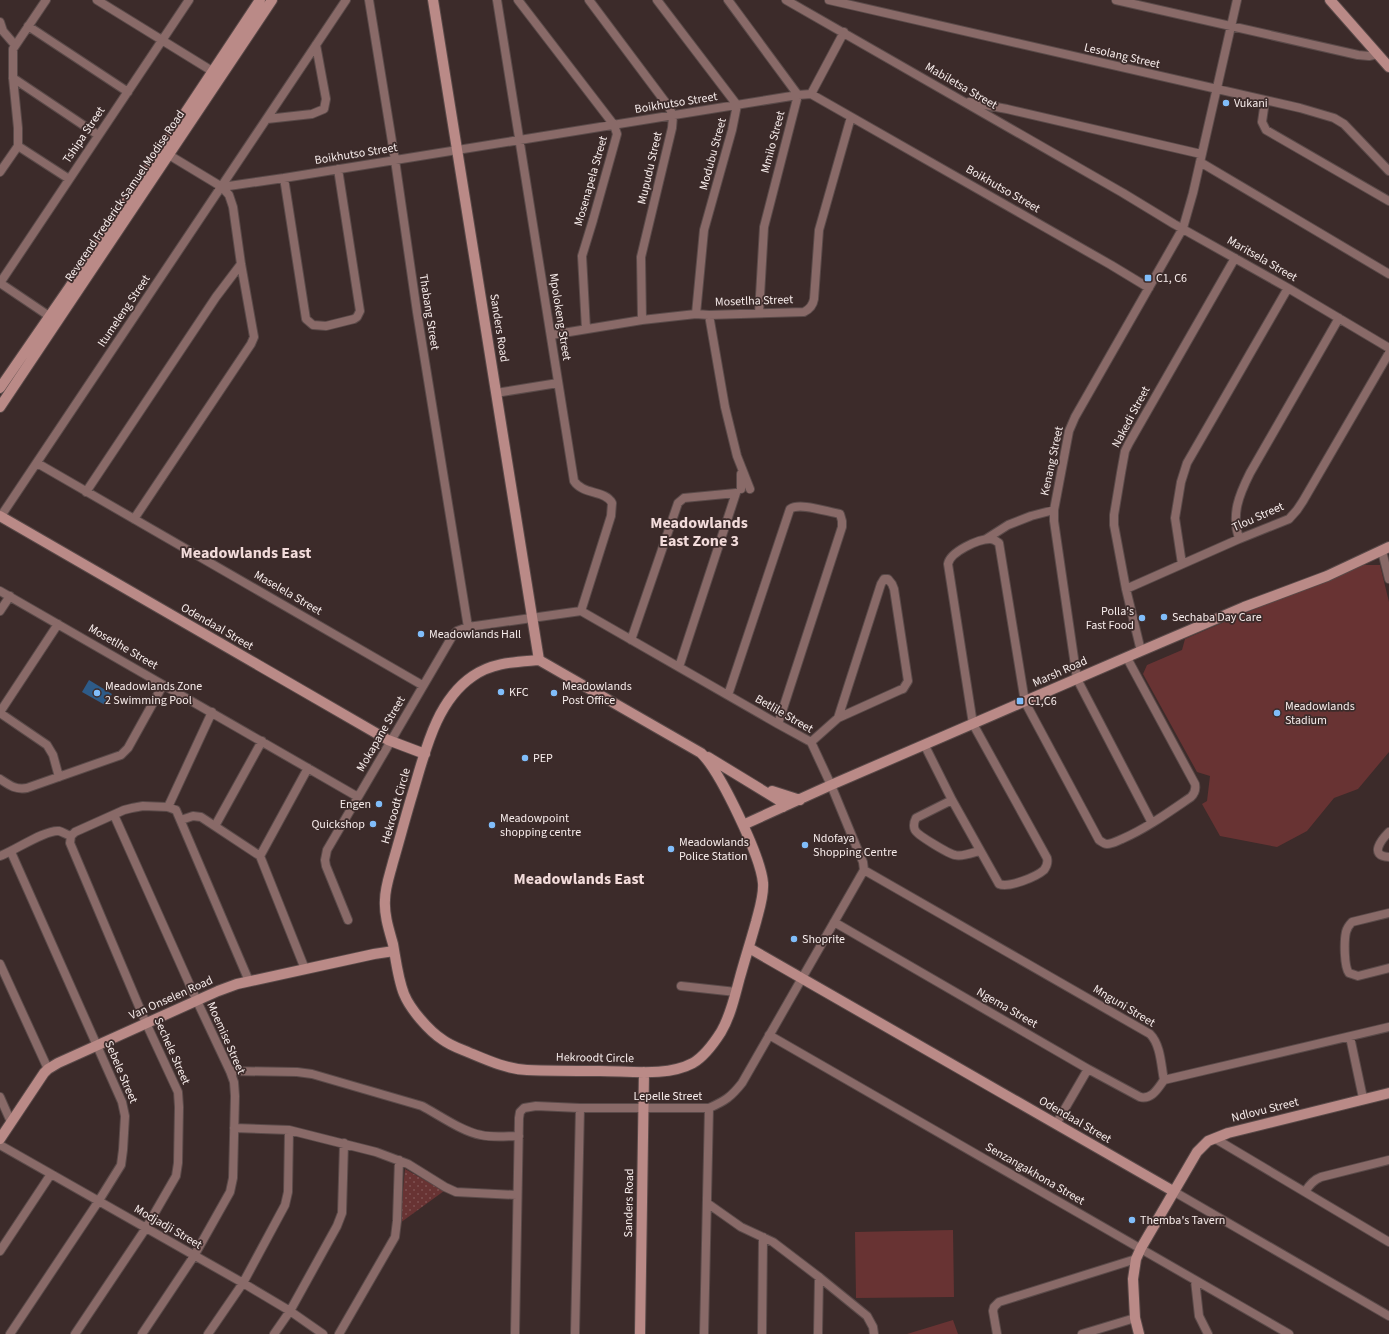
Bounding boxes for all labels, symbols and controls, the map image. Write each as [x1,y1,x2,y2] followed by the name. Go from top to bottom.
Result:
[1082,39,1162,73] street label: Lesolang Street
[922,58,1000,114] street label: Mabiletsa Street
[633,88,719,118] street label: Boikhutso Street
[1234,95,1268,112] place label: Vukani
[1221,98,1231,108] marker: Vukani
[59,103,109,167] street label: Tshipa Street
[61,107,189,285] street label: Reverend Frederick Samuel Modise Road
[757,109,789,175] street label: Mmilo Street
[695,116,731,192] street label: Modubu Street
[633,130,667,206] street label: Mupudu Street
[570,134,612,228] street label: Mosenapela Street
[313,139,399,169] street label: Boikhutso Street
[963,161,1043,217] street label: Boikhutso Street
[1224,232,1300,286] street label: Maritsela Street
[1156,270,1187,287] place label: C1, C6
[94,272,154,350] street label: Itumeleng Street
[545,272,575,362] street label: Mpolokeng Street
[415,273,443,351] street label: Thabang Street
[1143,273,1153,283] marker: C1, C6
[715,291,793,311] street label: Mosetlha Street
[485,293,513,363] street label: Sanders Road
[1108,383,1154,451] street label: Nakedi Street
[1036,425,1068,497] street label: Kenang Street
[1229,498,1287,536] street label: Tlou Street
[650,512,748,552] district label: Meadowlands East Zone 3
[181,542,311,564] district label: Meadowlands East
[251,567,325,619] street label: Maselela Street
[177,599,257,655] street label: Odendaal Street
[1086,603,1134,634] place label: Polla's Fast Food
[1172,609,1262,626] place label: Sechaba Day Care
[1159,612,1169,622] marker: Sechaba Day Care
[1137,613,1147,623] marker: Polla's Fast Food
[85,620,161,674] street label: Mosetlhe Street
[429,626,521,643] place label: Meadowlands Hall
[416,629,426,639] marker: Meadowlands Hall
[1030,652,1090,692] street label: Marsh Road
[105,678,202,709] place label: Meadowlands Zone 2 Swimming Pool
[562,678,632,709] place label: Meadowlands Post Office
[509,684,529,701] place label: KFC
[496,687,506,697] marker: KFC
[92,688,102,698] marker: Meadowlands Zone 2 Swimming Pool
[549,688,559,698] marker: Meadowlands Post Office
[752,691,816,737] street label: Betlile Street
[352,693,410,775] street label: Mokapane Street
[1028,693,1057,710] place label: C1,C6
[1015,696,1025,706] marker: C1,C6
[1285,698,1355,729] place label: Meadowlands Stadium
[1272,708,1282,718] marker: Meadowlands Stadium
[533,750,553,767] place label: PEP
[520,753,530,763] marker: PEP
[377,766,415,846] street label: Hekroodt Circle
[340,796,371,813] place label: Engen
[374,799,384,809] marker: Engen
[500,810,581,841] place label: Meadowpoint shopping centre
[311,816,365,833] place label: Quickshop
[368,819,378,829] marker: Quickshop
[487,820,497,830] marker: Meadowpoint shopping centre
[813,830,897,861] place label: Ndofaya Shopping Centre
[679,834,749,865] place label: Meadowlands Police Station
[800,840,810,850] marker: Ndofaya Shopping Centre
[666,844,676,854] marker: Meadowlands Police Station
[514,868,644,890] district label: Meadowlands East
[802,931,845,948] place label: Shoprite
[789,934,799,944] marker: Shoprite
[126,972,216,1024] street label: Van Onselen Road
[1090,981,1158,1031] street label: Mnguni Street
[973,984,1041,1032] street label: Ngema Street
[202,999,250,1077] street label: Moemise Street
[150,1015,194,1087] street label: Sechele Street
[100,1038,142,1106] street label: Sebele Street
[556,1049,634,1067] street label: Hekroodt Circle
[634,1088,702,1105] street label: Lepelle Street
[1035,1092,1115,1148] street label: Odendaal Street
[1230,1093,1300,1127] street label: Ndlovu Street
[982,1139,1088,1209] street label: Senzangakhona Street
[620,1168,638,1238] street label: Sanders Road
[131,1201,205,1253] street label: Modjadji Street
[1140,1212,1225,1229] place label: Themba's Tavern
[1127,1215,1137,1225] marker: Themba's Tavern

